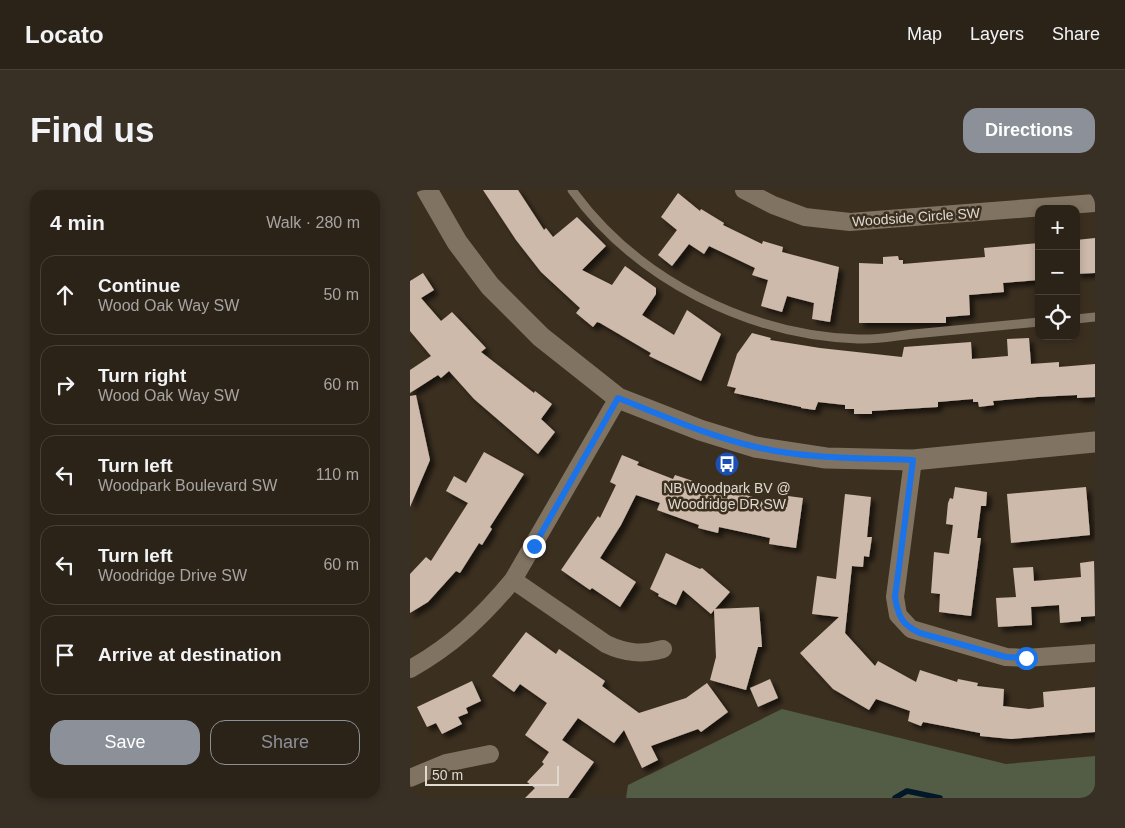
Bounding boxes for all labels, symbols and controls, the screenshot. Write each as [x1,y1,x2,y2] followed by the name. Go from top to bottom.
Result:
[25,21,104,48] text: Locato
[907,24,942,44] text: Map
[970,24,1024,44] text: Layers
[1052,24,1100,44] text: Share
[963,108,1095,153] button: Directions
[30,110,154,149] text: Find us
[852,204,981,229] street label: Woodside Circle SW
[1035,205,1080,340] map controls
[1035,205,1080,250] button: +
[50,211,105,234] text: 4 min
[266,214,360,231] text: Walk · 280 m
[1035,250,1080,295] button: −
[98,275,180,296] text: Continue
[51,281,79,309] icon: ahead
[323,286,359,303] text: 50 m
[1035,295,1080,340] button: locate
[98,297,239,314] text: Wood Oak Way SW
[98,365,186,386] text: Turn right
[51,371,79,399] icon: right
[323,376,359,393] text: 60 m
[98,387,239,404] text: Wood Oak Way SW
[714,451,740,477] bus stop icon: NB Woodpark BV @ Woodridge DR SW
[98,455,173,476] text: Turn left
[51,461,79,489] icon: left
[316,466,359,483] text: 110 m
[98,477,277,494] text: Woodpark Boulevard SW
[663,480,791,512] place label: NB Woodpark BV @ Woodridge DR SW
[523,535,546,558] route end
[98,545,173,566] text: Turn left
[51,551,79,579] icon: left
[323,556,359,573] text: 60 m
[98,567,247,584] text: Woodridge Drive SW
[51,641,79,669] icon: arrive
[98,644,282,665] text: Arrive at destination
[1015,647,1038,670] route start
[50,720,200,765] button: Save
[210,720,360,765] button: Share
[425,763,559,786] scale bar
[432,767,463,783] text: 50 m

